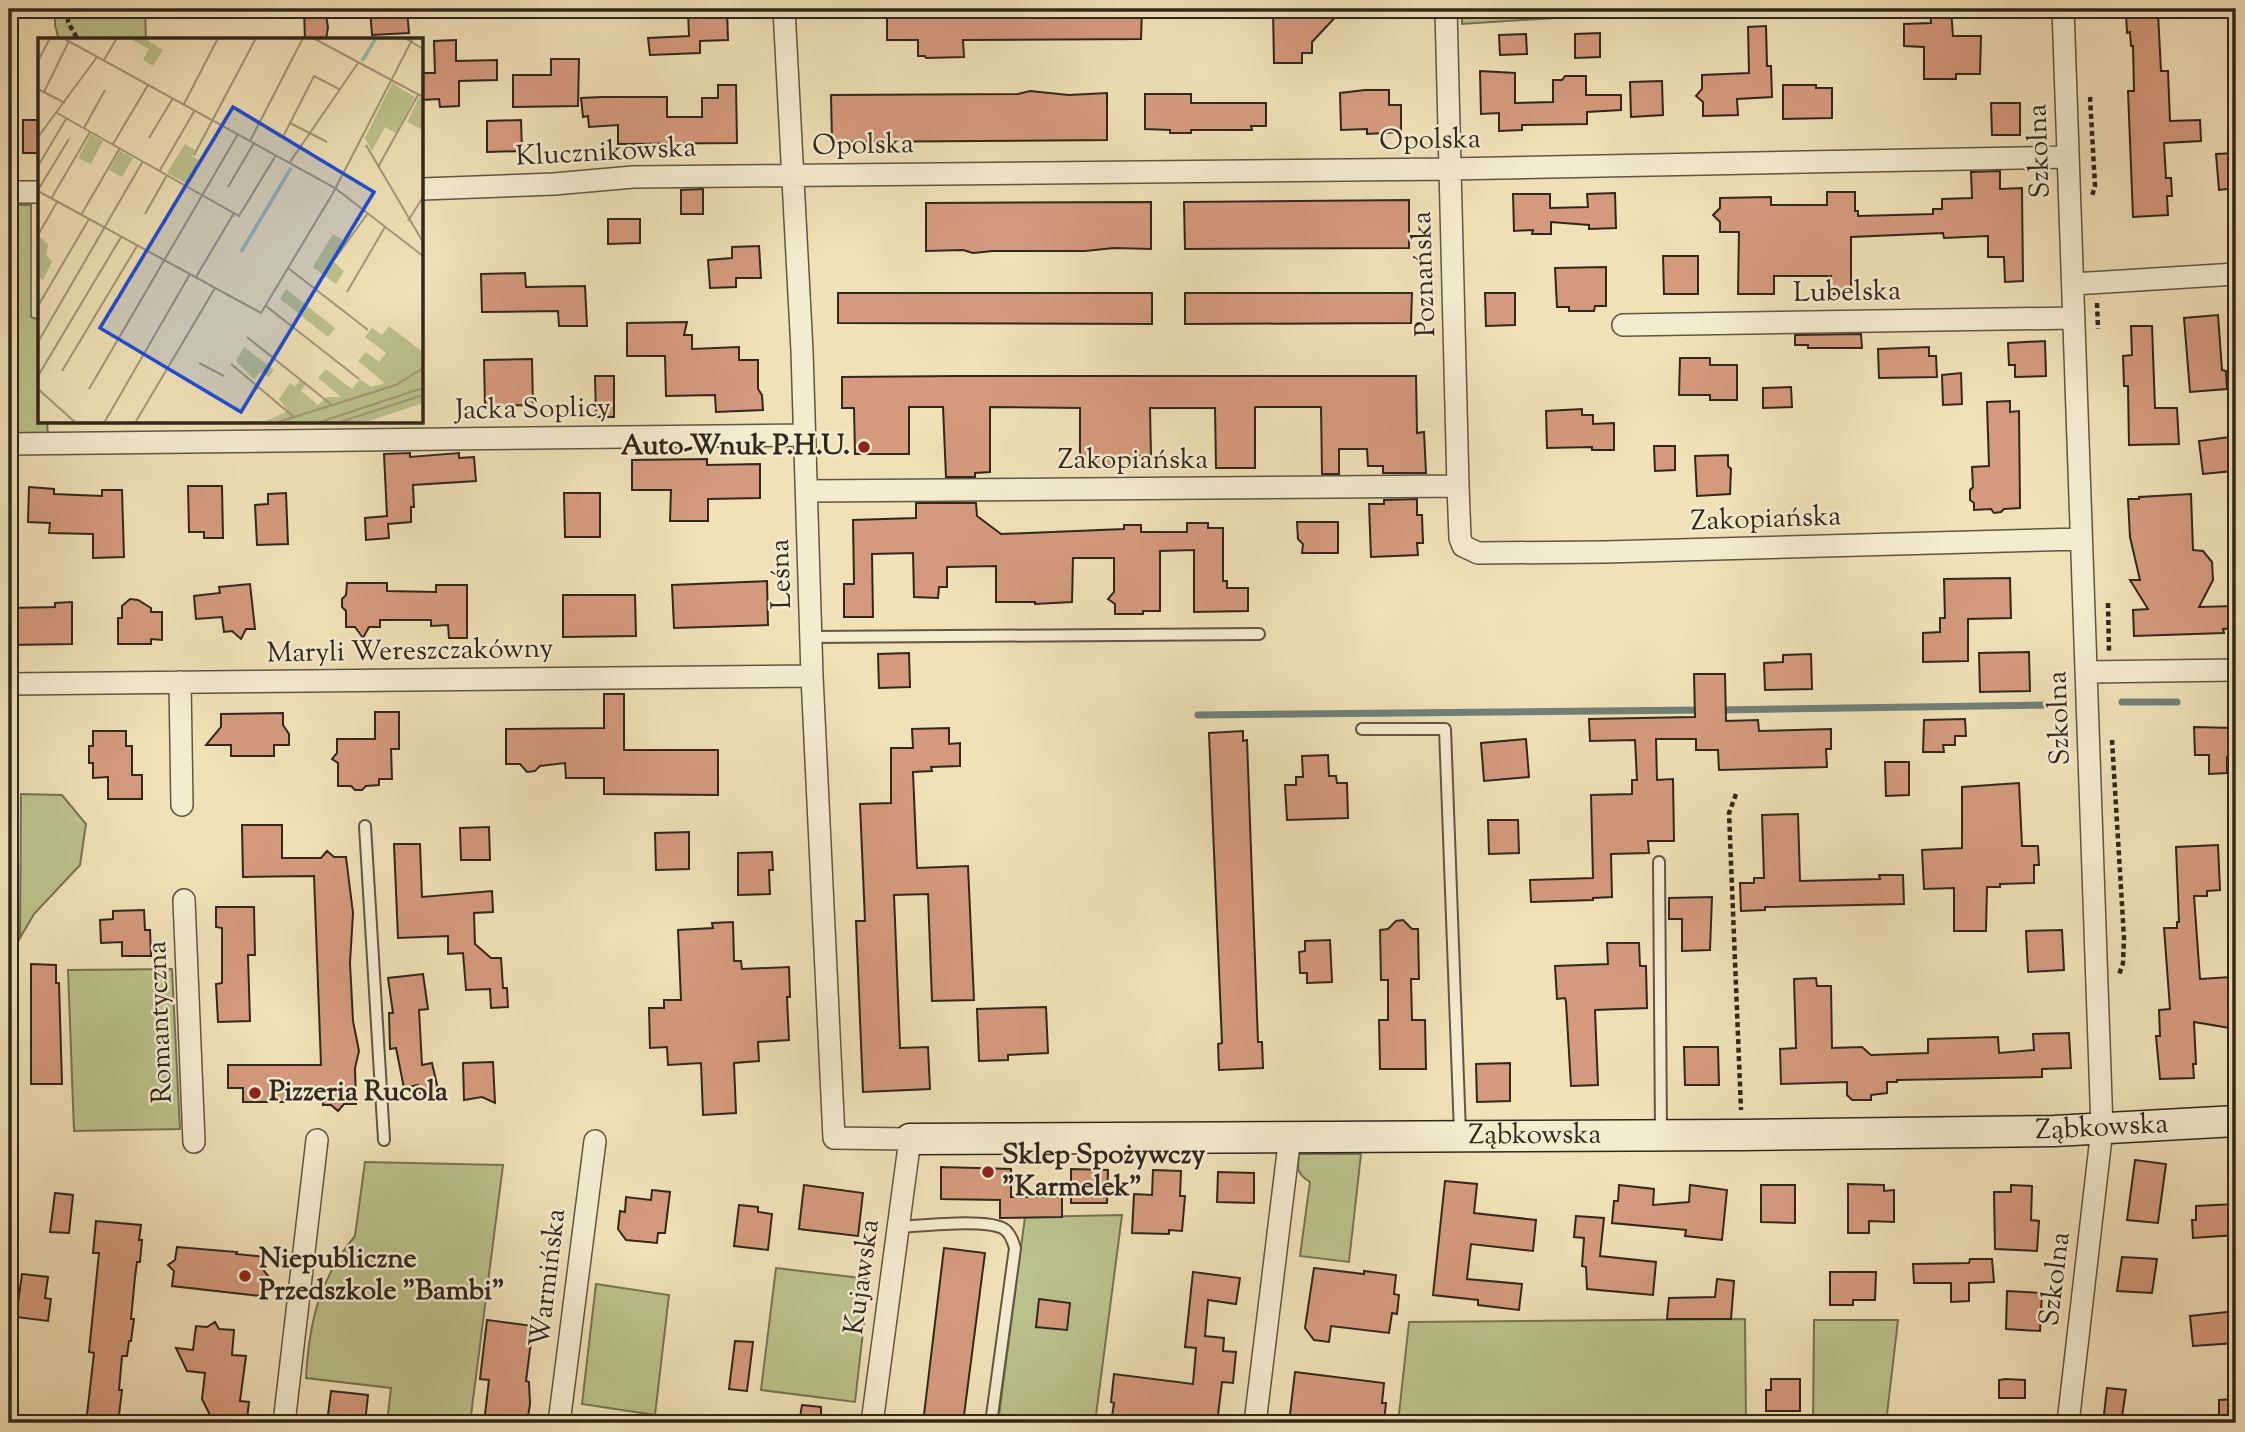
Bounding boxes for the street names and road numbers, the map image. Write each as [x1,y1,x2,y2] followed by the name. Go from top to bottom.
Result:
[2018,103,2062,199] street label: Szkolna
[1379,120,1481,162] street label: Opolska
[812,125,914,167] street label: Opolska
[515,128,698,178] street label: Klucznikowska
[1403,210,1447,337] street label: Poznańska
[1793,272,1901,314] street label: Lubelska
[453,389,611,431] street label: Jacka Soplicy
[1058,441,1208,481] street label: Zakopiańska
[1690,497,1842,543] street label: Zakopiańska
[761,538,803,610] street label: Leśna
[266,629,554,675] street label: Maryli Wereszczakówny
[2038,670,2082,766] street label: Szkolna
[138,940,184,1104] street label: Romantyczna
[2035,1105,2169,1151] street label: Ząbkowska
[1468,1116,1602,1156] street label: Ząbkowska
[521,1206,577,1350] street label: Warmińska
[835,1217,891,1337] street label: Kujawska
[2030,1230,2082,1328] street label: Szkolna

